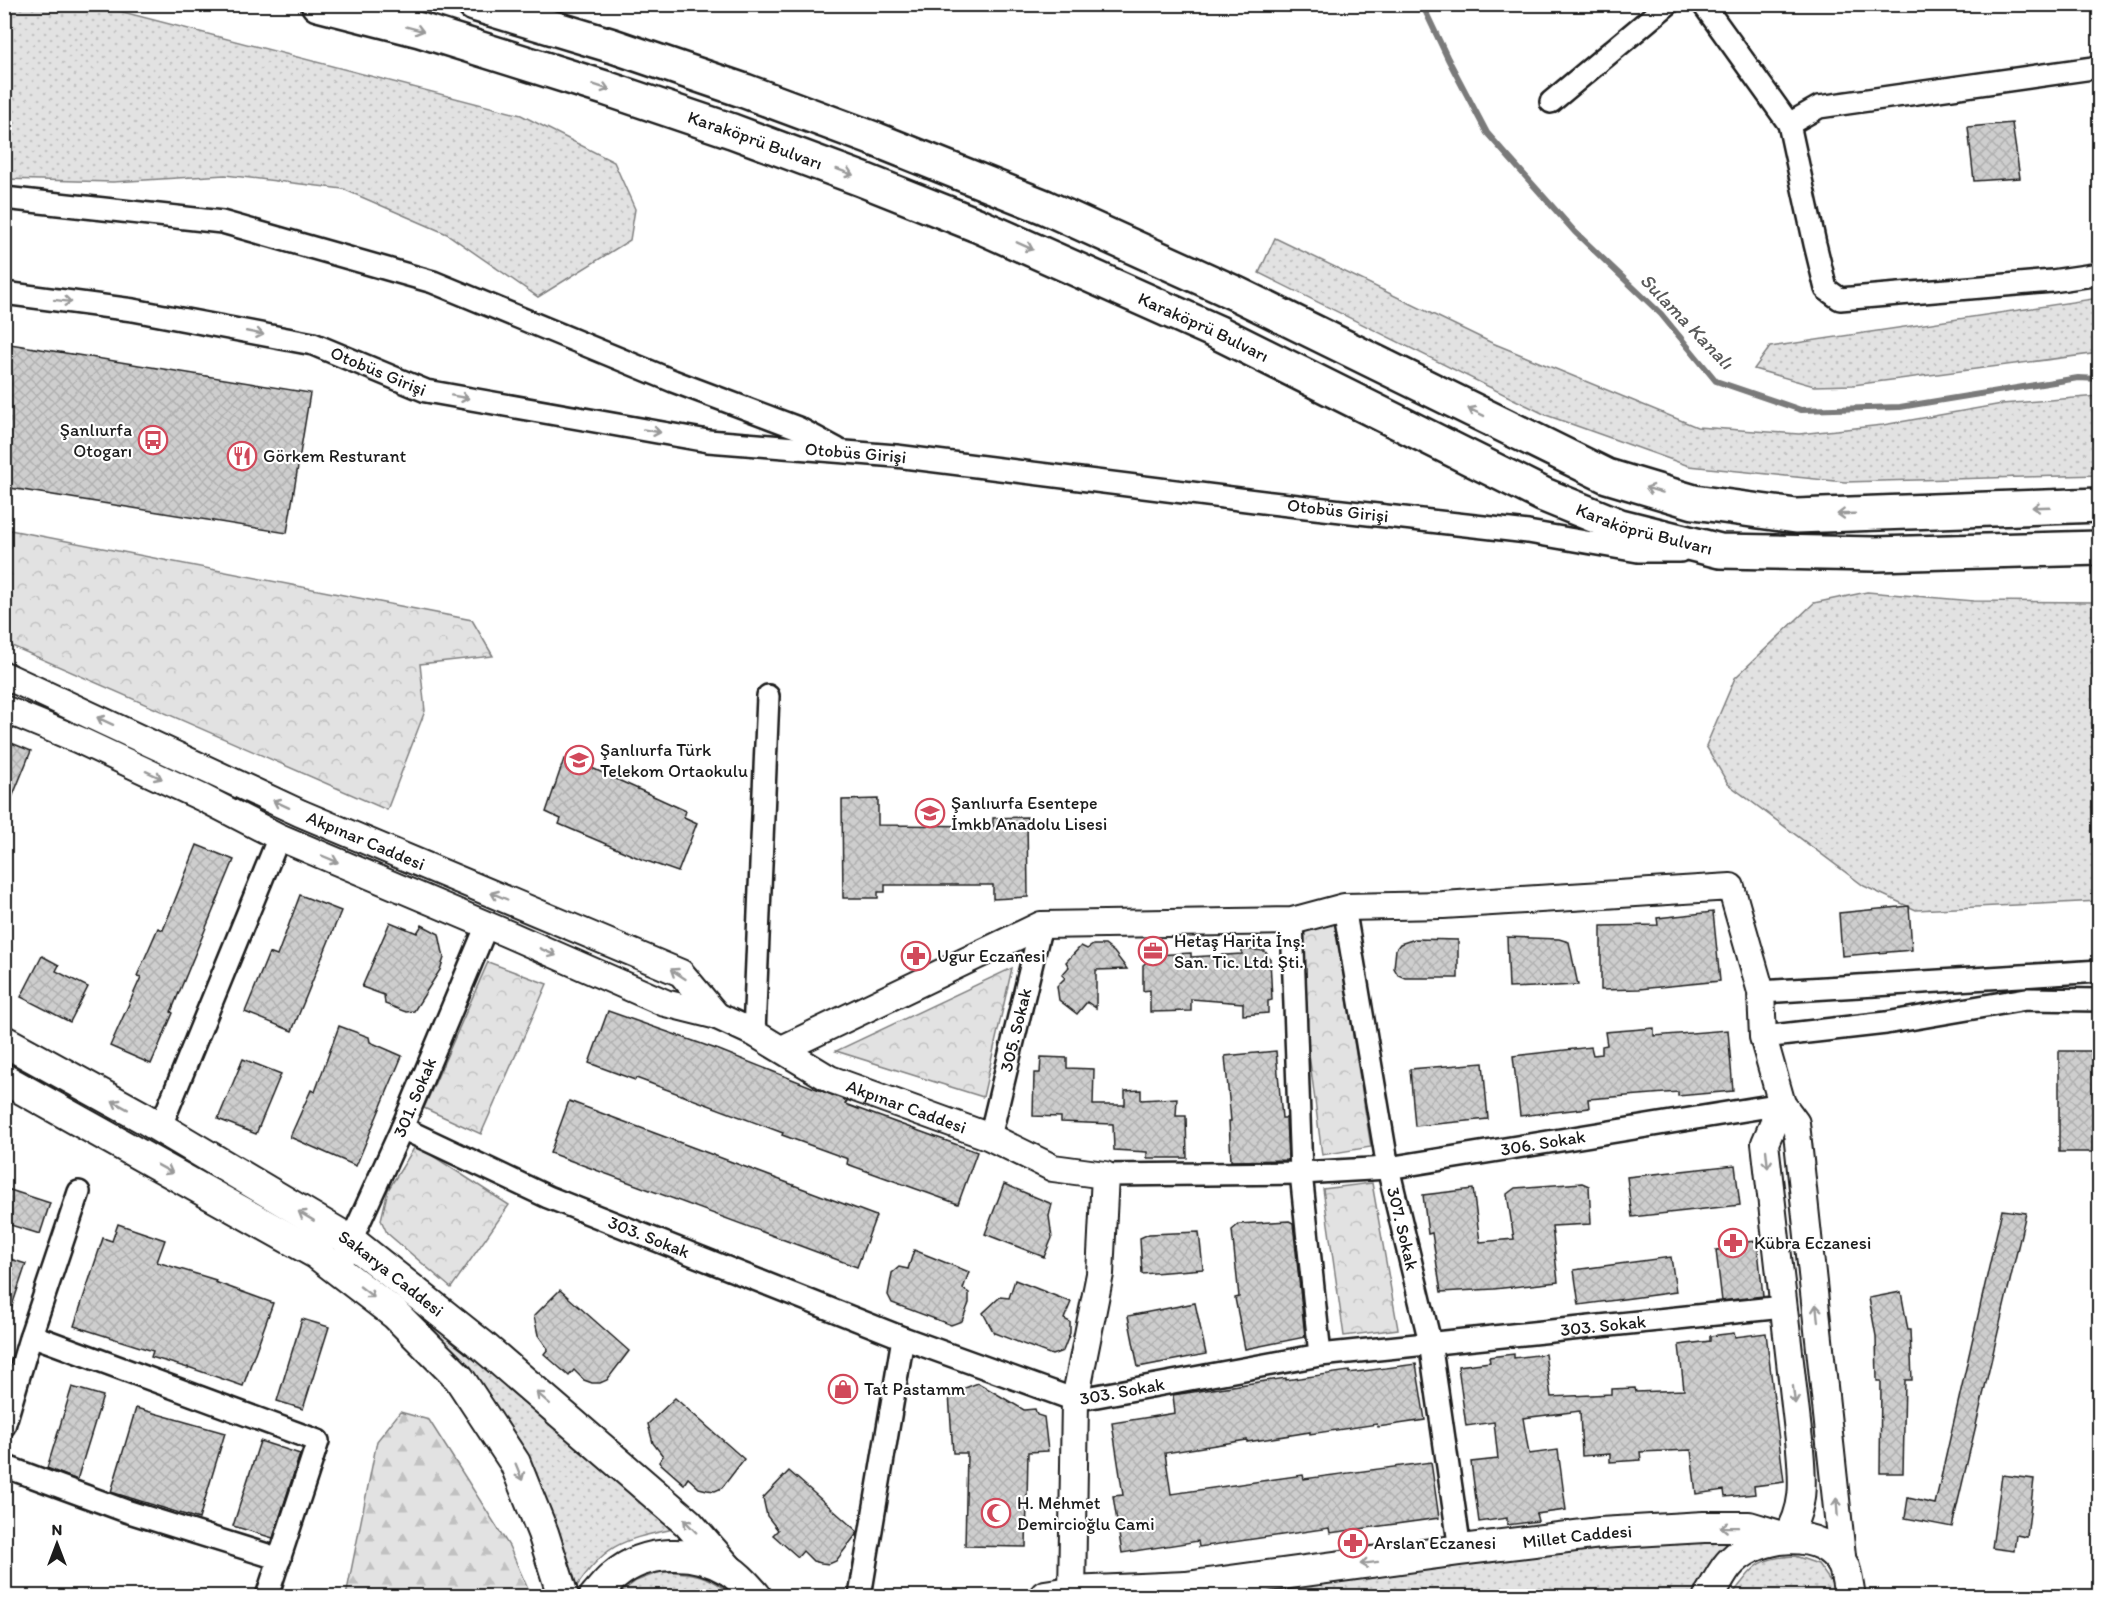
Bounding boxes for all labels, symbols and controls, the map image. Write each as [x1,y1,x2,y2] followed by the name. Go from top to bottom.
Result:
[405,23,424,35] one-way arrow
[591,82,610,93] one-way arrow
[685,106,825,175] street label: Karaköprü Bulvarı
[835,168,854,179] one-way arrow
[1016,241,1034,253] one-way arrow
[1635,268,1739,375] water label: Sulama Kanalı
[1135,287,1272,367] street label: Karaköprü Bulvarı
[52,295,72,306] one-way arrow
[244,328,264,339] one-way arrow
[327,341,430,401] street label: Otobüs Girişi
[450,392,469,403] one-way arrow
[1467,405,1485,417] one-way arrow
[60,419,132,462] place label: Şanlıurfa Otogarı
[137,424,169,456] bus stop icon: Şanlıurfa Otogarı
[641,426,661,437] one-way arrow
[804,438,908,468] street label: Otobüs Girişi
[226,440,258,472] restaurant icon: Görkem Resturant
[263,445,407,467] place label: Görkem Resturant
[1645,484,1664,495] one-way arrow
[1286,494,1390,527] street label: Otobüs Girişi
[1573,498,1715,560] street label: Karaköprü Bulvarı
[2032,502,2052,513] one-way arrow
[1837,509,1857,520] one-way arrow
[96,715,114,727] one-way arrow
[600,739,748,782] place label: Şanlıurfa Türk Telekom Ortaokulu
[563,744,595,776] school or university icon: Şanlıurfa Türk Telekom Ortaokulu
[145,770,163,781] one-way arrow
[951,792,1107,835] place label: Şanlıurfa Esentepe İmkb Anadolu Lisesi
[914,797,946,829] school or university icon: Şanlıurfa Esentepe İmkb Anadolu Lisesi
[272,798,290,810] one-way arrow
[303,806,428,875] street label: Akpınar Caddesi
[320,854,339,865] one-way arrow
[491,890,509,901] one-way arrow
[1174,930,1305,973] place label: Hetaş Harita İnş. San. Tic. Ltd. Şti.
[1137,935,1169,967] office icon: Hetaş Harita İnş. San. Tic. Ltd. Şti.
[900,940,932,972] pharmacy icon: Ugur Eczanesi
[937,945,1046,967] place label: Ugur Eczanesi
[539,946,557,958] one-way arrow
[669,967,686,980] one-way arrow
[995,986,1036,1074] street label: 305. Sokak
[388,1054,441,1141] street label: 301. Sokak
[843,1075,969,1139] street label: Akpınar Caddesi
[112,1099,129,1111] one-way arrow
[1499,1125,1587,1161] street label: 306. Sokak
[1762,1149,1773,1168] one-way arrow
[156,1164,174,1175] one-way arrow
[1382,1185,1423,1272] street label: 307. Sokak
[298,1209,315,1221] one-way arrow
[605,1211,693,1263] street label: 303. Sokak
[334,1225,448,1322] street label: Sakarya Caddesi
[1717,1227,1749,1259] pharmacy icon: Kübra Eczanesi
[1754,1232,1871,1254] place label: Kübra Eczanesi
[359,1286,375,1298] one-way arrow
[1811,1304,1822,1324] one-way arrow
[1559,1310,1647,1341] street label: 303. Sokak
[827,1373,859,1405] shop icon: Tat Pastamm
[1078,1373,1166,1410] street label: 303. Sokak
[864,1378,966,1400] place label: Tat Pastamm
[1788,1384,1799,1404] one-way arrow
[536,1391,551,1405] one-way arrow
[514,1462,525,1480] one-way arrow
[1017,1492,1154,1535] place label: H. Mehmet Demircioğlu Cami
[980,1497,1012,1529] mosque icon: H. Mehmet Demircioğlu Cami
[1832,1498,1843,1518] one-way arrow
[27,1514,87,1574] north arrow
[682,1519,697,1534] one-way arrow
[52,1520,62,1539] text: N
[1521,1520,1633,1553] street label: Millet Caddesi
[1720,1521,1740,1533] one-way arrow
[1337,1527,1369,1559] pharmacy icon: Arslan Eczanesi
[1374,1532,1496,1554] place label: Arslan Eczanesi
[1359,1558,1379,1569] one-way arrow

